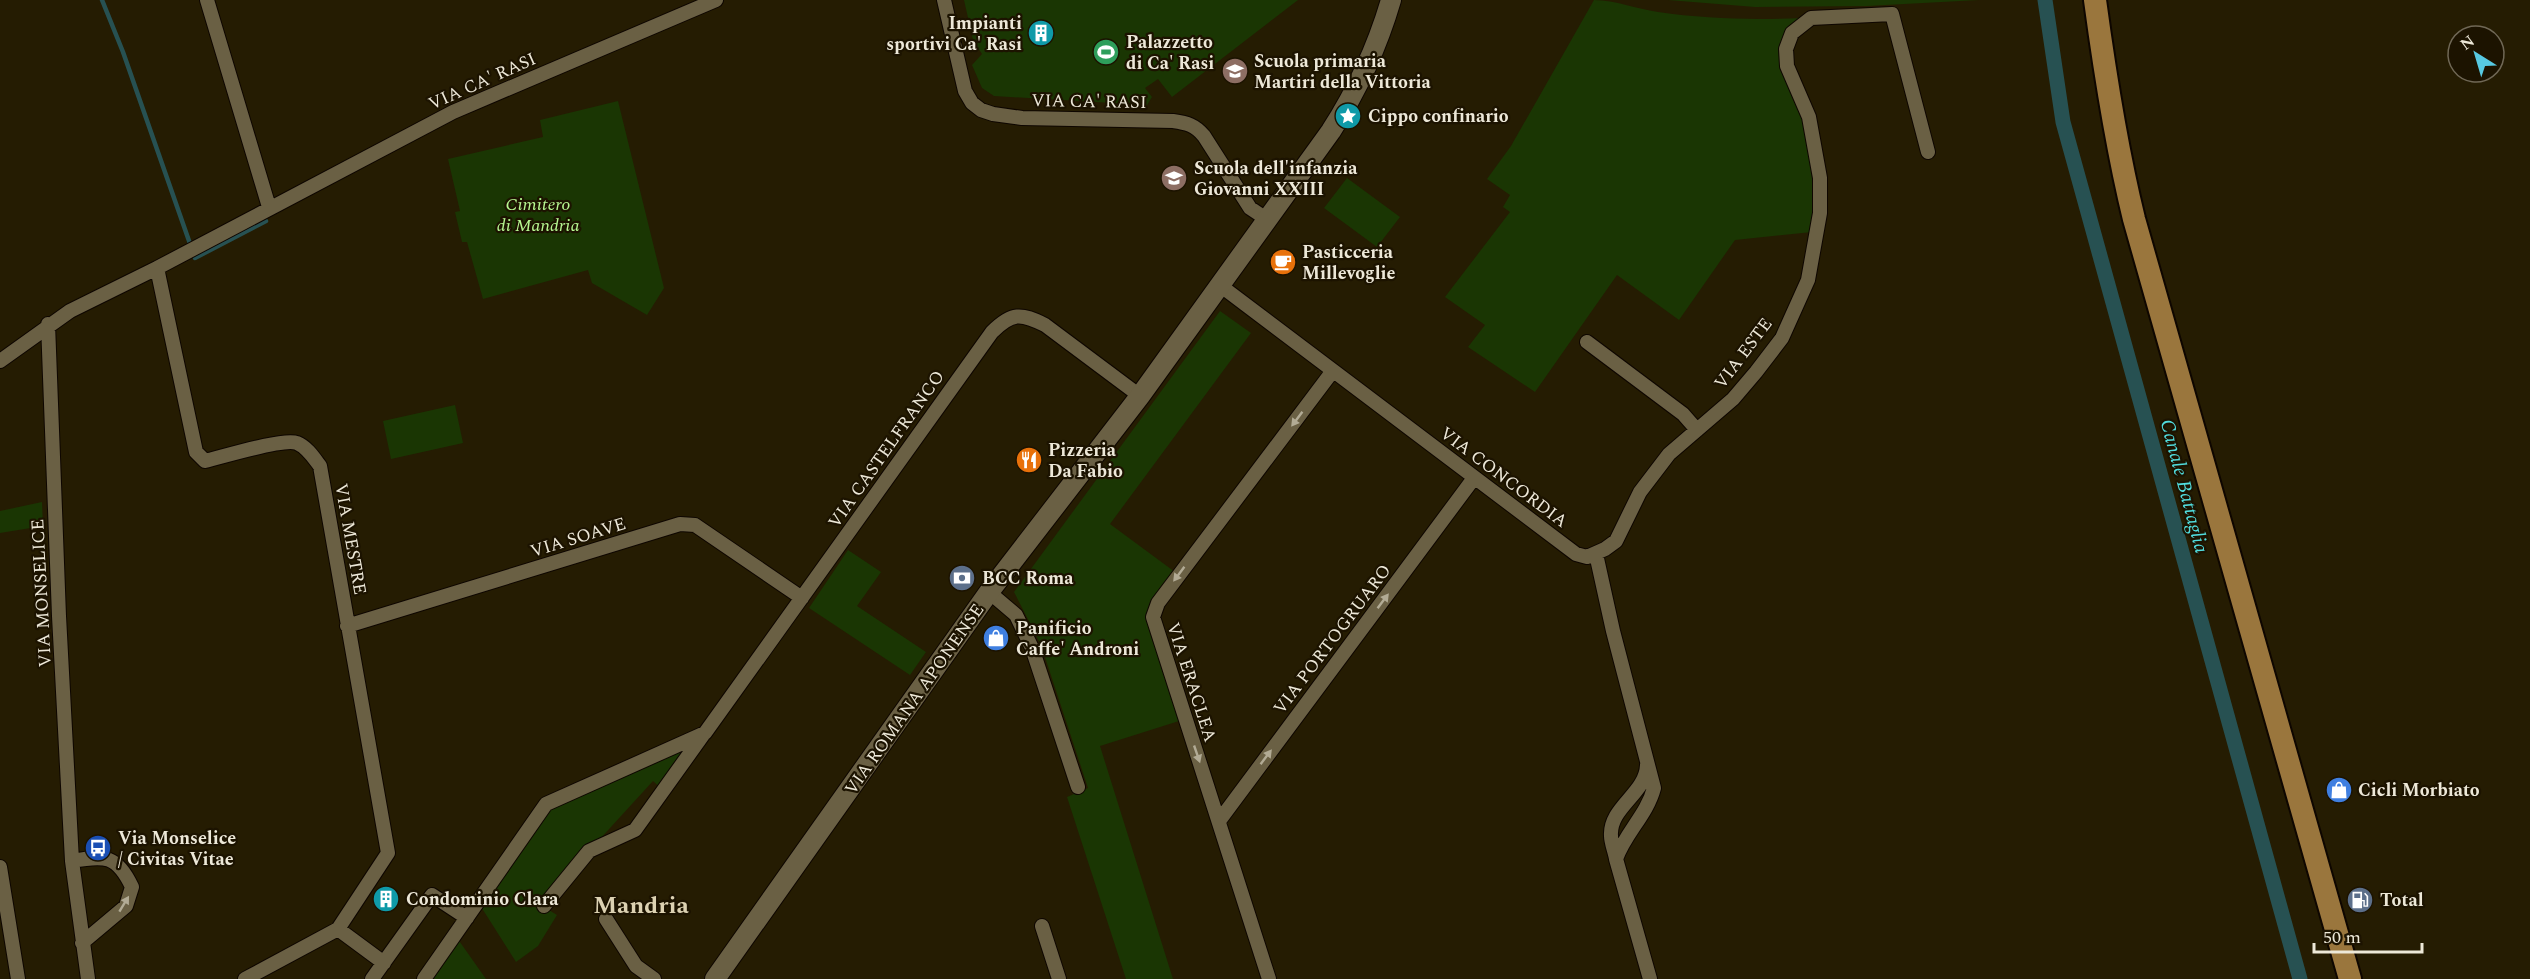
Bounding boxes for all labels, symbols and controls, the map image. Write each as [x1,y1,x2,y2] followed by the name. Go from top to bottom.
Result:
[886,10,1022,58] place label: Impianti sportivi Ca' Rasi
[1026,18,1056,48] building icon: Impianti sportivi Ca' Rasi
[2446,24,2506,84] north arrow
[1126,29,1214,77] place label: Palazzetto di Ca' Rasi
[2455,29,2480,56] text: N
[1091,37,1121,67] sports icon: Palazzetto di Ca' Rasi
[424,46,540,117] street label: VIA CA' RASI
[1254,48,1432,96] place label: Scuola primaria Martiri della Vittoria
[1220,56,1250,86] school or university icon: Scuola primaria Martiri della Vittoria
[1031,87,1147,116] street label: VIA CA' RASI
[1333,101,1363,131] place icon: Cippo confinario
[1368,103,1509,130] place label: Cippo confinario
[1194,155,1358,203] place label: Scuola dell'infanzia Giovanni XXIII
[1159,163,1189,193] school or university icon: Scuola dell'infanzia Giovanni XXIII
[496,191,580,239] park label: Cimitero di Mandria
[1302,239,1396,287] place label: Pasticceria Millevoglie
[1268,247,1298,277] cafe icon: Pasticceria Millevoglie
[1707,312,1779,395] street label: VIA ESTE
[822,365,951,534] street label: VIA CASTELFRANCO
[1291,411,1303,426] one-way arrow
[2152,416,2216,557] water label: Canale Battaglia
[1434,420,1573,535] street label: VIA CONCORDIA
[1048,437,1123,485] place label: Pizzeria Da Fabio
[1014,445,1044,475] restaurant icon: Pizzeria Da Fabio
[327,481,374,597] street label: VIA MESTRE
[527,510,629,565] street label: VIA SOAVE
[24,518,59,668] street label: VIA MONSELICE
[1267,558,1398,720] street label: VIA PORTOGRUARO
[947,563,977,593] bank icon: BCC Roma
[982,565,1074,592] place label: BCC Roma
[1174,567,1186,582] one-way arrow
[1377,593,1389,609] one-way arrow
[838,598,991,801] street label: VIA ROMANA APONENSE
[1016,615,1139,663] place label: Panificio Caffe' Androni
[1159,619,1224,745] street label: VIA ERACLEA
[981,623,1011,653] shop icon: Panificio Caffe' Androni
[1192,745,1202,763] one-way arrow
[1260,749,1273,765] one-way arrow
[2324,775,2354,805] shop icon: Cicli Morbiato
[2358,777,2480,804] place label: Cicli Morbiato
[118,825,236,873] place label: Via Monselice / Civitas Vitae
[83,833,113,863] bus stop icon: Via Monselice / Civitas Vitae
[371,884,401,914] building icon: Condominio Clara
[2345,885,2375,915] fuel station icon: Total
[406,886,559,913] place label: Condominio Clara
[2380,887,2424,914] place label: Total
[593,888,689,924] district label: Mandria
[119,896,130,912] one-way arrow
[2314,916,2422,954] scale bar
[2323,924,2361,951] text: 50 m

